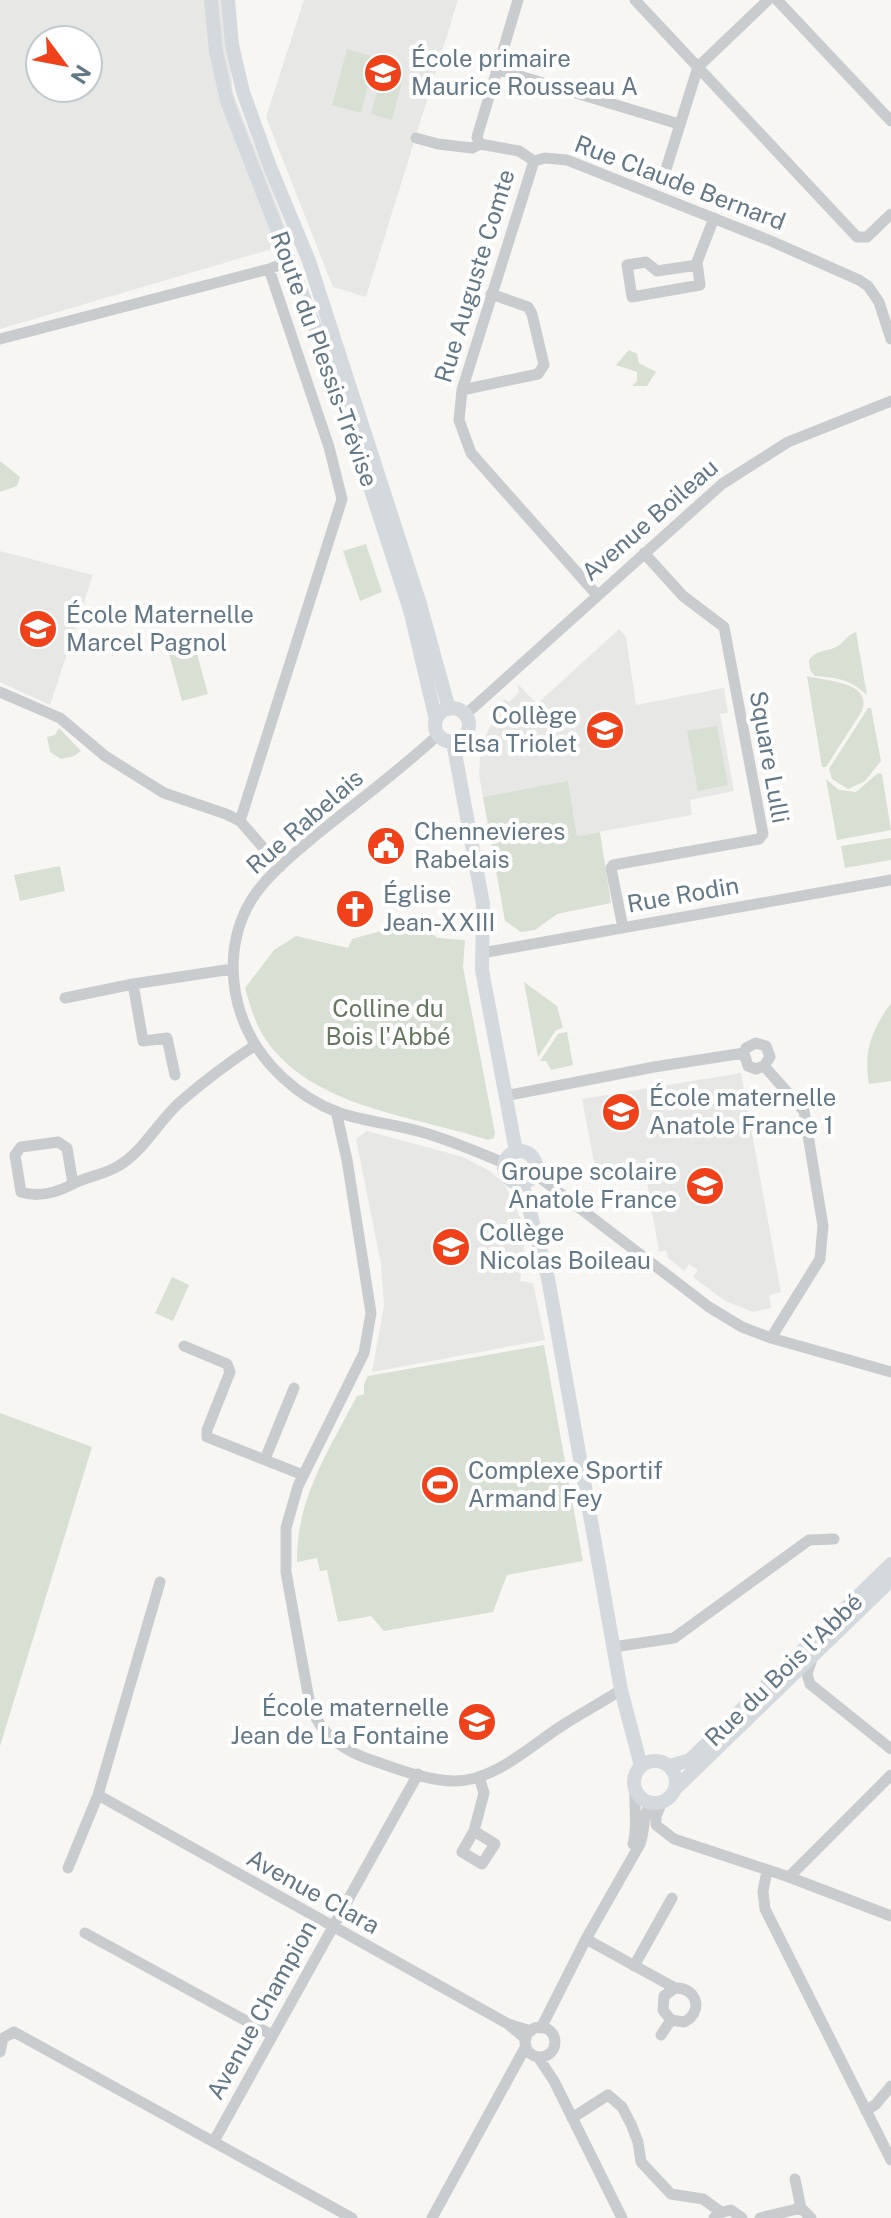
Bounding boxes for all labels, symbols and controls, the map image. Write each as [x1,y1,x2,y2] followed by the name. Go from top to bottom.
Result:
[24,24,104,104] north arrow
[411,44,638,100] place label: École primaire Maurice Rousseau A
[362,52,404,94] school or university icon: École primaire Maurice Rousseau A
[65,60,97,89] text: N
[571,129,790,235] street label: Rue Claude Bernard
[428,166,520,386] street label: Rue Auguste Comte
[266,227,384,490] street label: Route du Plessis-Trévise
[576,452,723,586] street label: Avenue Boileau
[66,600,254,656] place label: École Maternelle Marcel Pagnol
[17,608,59,650] school or university icon: École Maternelle Marcel Pagnol
[745,688,795,825] street label: Square Lulli
[453,701,577,757] place label: Collège Elsa Triolet
[584,709,626,751] school or university icon: Collège Elsa Triolet
[240,763,368,879] street label: Rue Rabelais
[414,817,566,873] place label: Chennevieres Rabelais
[365,825,407,867] public building icon: Chennevieres Rabelais
[625,870,741,918] street label: Rue Rodin
[383,880,495,936] place label: Église Jean-XXIII
[334,888,376,930] church icon: Église Jean-XXIII
[325,994,451,1050] park label: Colline du Bois l'Abbé
[649,1083,836,1139] place label: École maternelle Anatole France 1
[600,1091,642,1133] school or university icon: École maternelle Anatole France 1
[501,1157,677,1213] place label: Groupe scolaire Anatole France
[684,1165,726,1207] school or university icon: Groupe scolaire Anatole France
[479,1218,651,1274] place label: Collège Nicolas Boileau
[430,1226,472,1268] school or university icon: Collège Nicolas Boileau
[468,1456,663,1512] place label: Complexe Sportif Armand Fey
[419,1464,461,1506] sports icon: Complexe Sportif Armand Fey
[699,1587,868,1752] street label: Rue du Bois l'Abbé
[231,1693,449,1749] place label: École maternelle Jean de La Fontaine
[456,1701,498,1743] school or university icon: École maternelle Jean de La Fontaine
[242,1843,385,1939] street label: Avenue Clara
[200,1915,322,2104] street label: Avenue Champion

